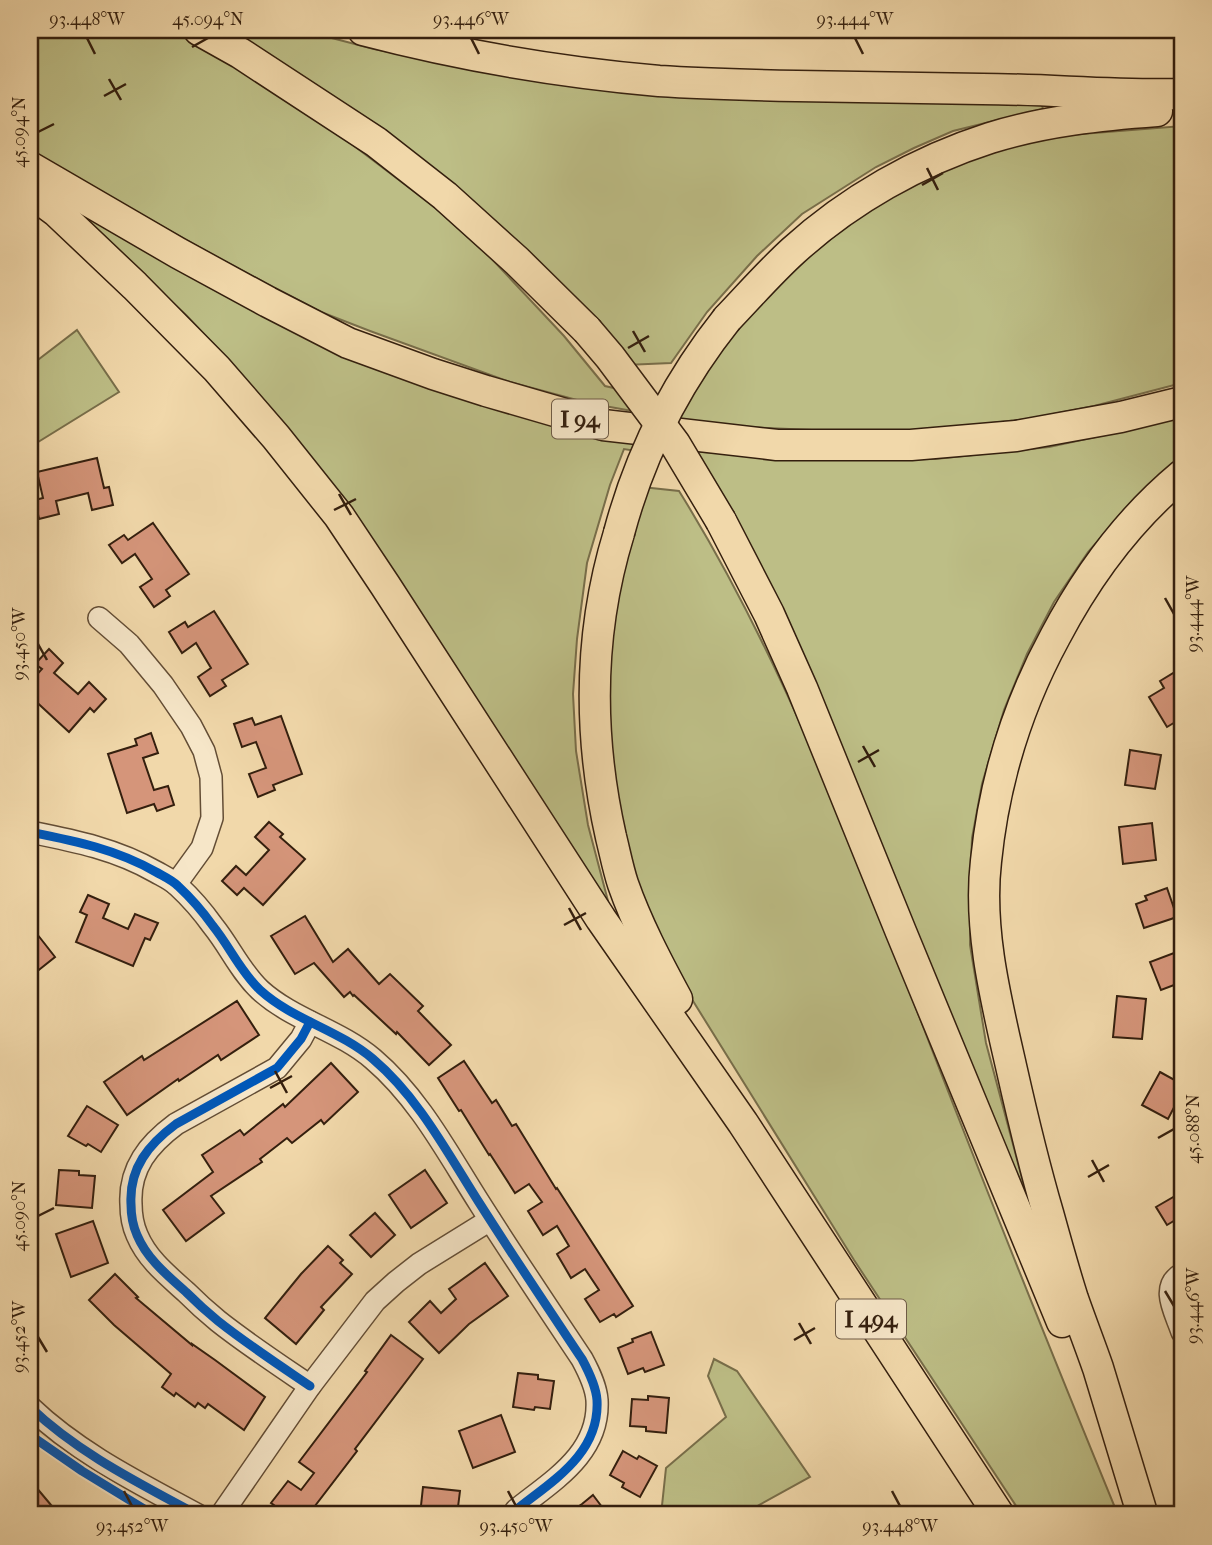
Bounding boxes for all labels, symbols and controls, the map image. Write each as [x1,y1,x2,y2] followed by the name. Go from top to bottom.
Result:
[49,9,126,30] text: 93.448°W
[172,9,244,30] text: 45.094°N
[433,9,510,30] text: 93.446°W
[816,9,895,30] text: 93.444°W
[9,96,30,168] text: 45.094°N
[552,400,608,438] road number: I 94
[1183,574,1204,653] text: 93.444°W
[9,606,30,680] text: 93.450°W
[1183,1094,1204,1164] text: 45.088°N
[9,1180,30,1251] text: 45.090°N
[1183,1267,1204,1344] text: 93.446°W
[9,1300,30,1373] text: 93.452°W
[836,1300,906,1338] road number: I 494
[96,1516,169,1537] text: 93.452°W
[480,1516,554,1537] text: 93.450°W
[862,1516,939,1537] text: 93.448°W

